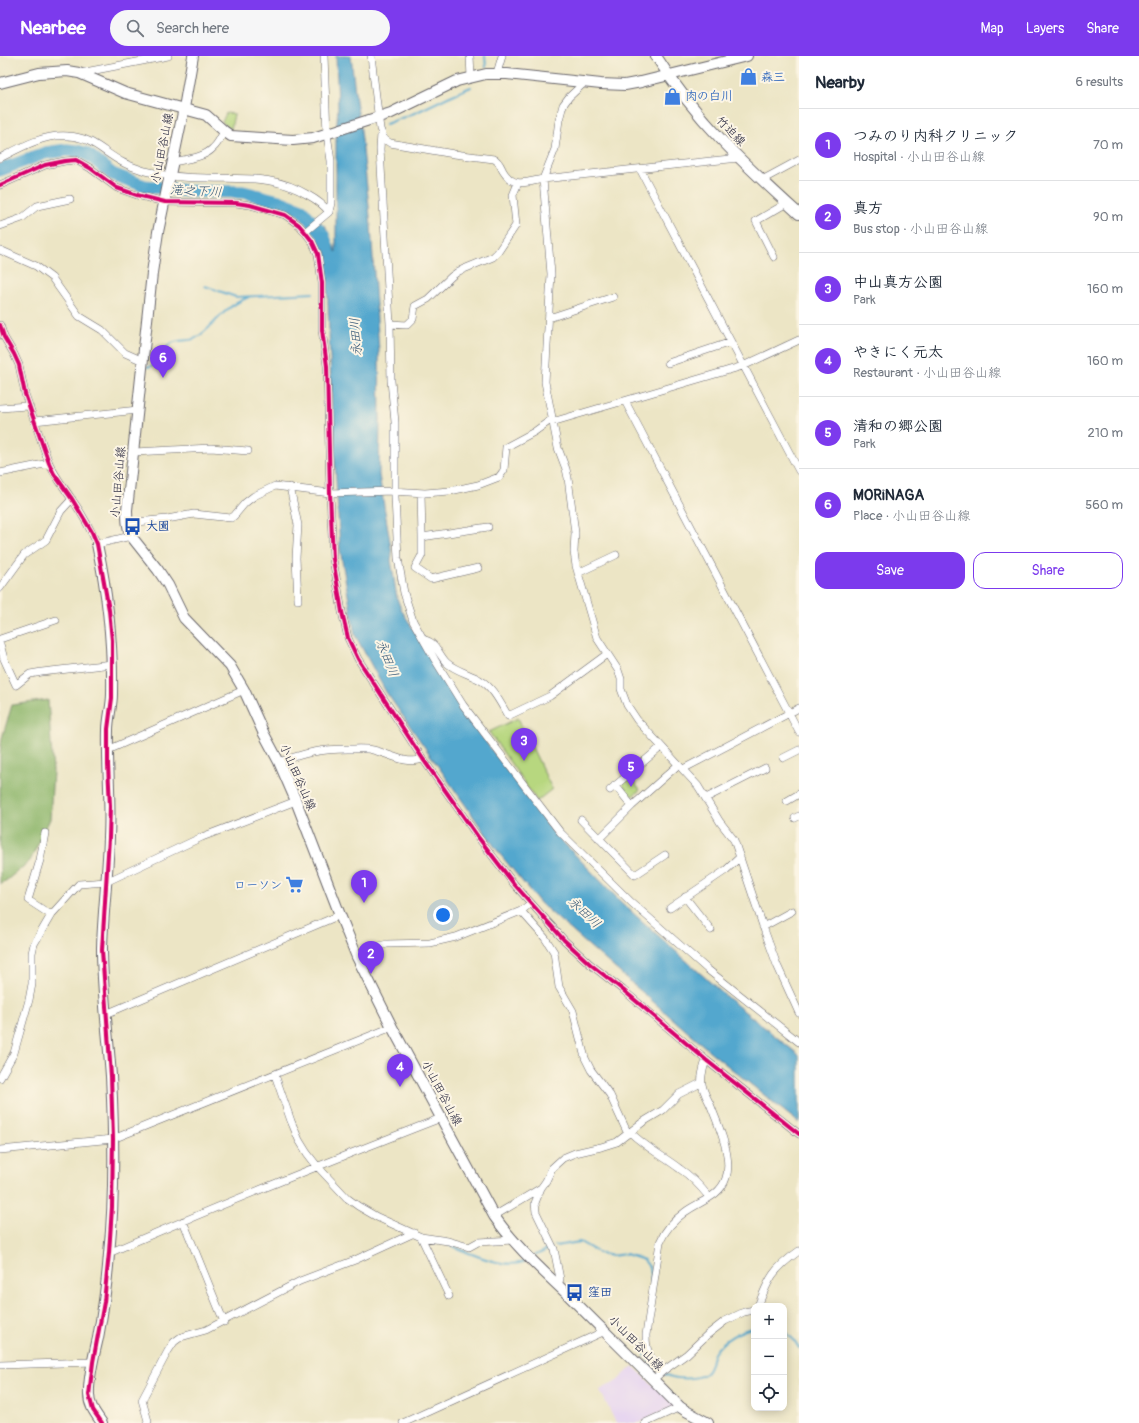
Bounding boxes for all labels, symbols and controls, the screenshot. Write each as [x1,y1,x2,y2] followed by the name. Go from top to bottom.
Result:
[110,10,390,46] search box
[20,16,86,40] text: Nearbee
[124,17,146,39] icon: search
[156,19,229,38] text: Search here
[981,20,1004,37] text: Map
[1026,20,1064,37] text: Layers
[1086,20,1119,37] text: Share
[738,67,758,87] shop icon: 森三
[761,70,785,85] place label: 森三
[815,72,864,93] text: Nearby
[1076,74,1123,90] text: 6 results
[662,86,682,106] shop icon: 肉の白川
[685,89,733,104] place label: 肉の白川
[148,111,177,185] street label: 小山田谷山線
[713,113,749,150] street label: 竹迫線
[853,127,1018,146] text: つみのり内科クリニック
[825,137,831,153] text: 1
[1093,137,1123,153] text: 70 m
[853,149,985,165] text: Hospital · 小山田谷山線
[170,182,222,200] water label: 滝之下川
[853,199,883,218] text: 真方
[824,209,832,225] text: 2
[1093,209,1123,225] text: 90 m
[853,221,988,237] text: Bus stop · 小山田谷山線
[853,273,943,292] text: 中山真方公園
[824,281,832,297] text: 3
[1087,281,1123,297] text: 160 m
[853,292,876,308] text: Park
[347,317,365,357] water label: 永田川
[853,343,943,362] text: やきにく元太
[150,345,176,378] pin: 6
[824,353,832,369] text: 4
[1087,353,1123,369] text: 160 m
[853,365,1001,381] text: Restaurant · 小山田谷山線
[853,417,943,436] text: 清和の郷公園
[824,425,832,441] text: 5
[1087,425,1123,441] text: 210 m
[853,436,876,452] text: Park
[108,446,129,519] street label: 小山田谷山線
[853,486,924,505] text: MORiNAGA
[824,497,832,513] text: 6
[1085,497,1123,513] text: 560 m
[853,508,970,524] text: Place · 小山田谷山線
[123,516,143,536] bus stop icon: 大園
[146,519,170,534] place label: 大園
[815,552,965,589] button: Save
[973,552,1123,589] button: Share
[373,637,402,679] water label: 永田川
[511,728,537,761] pin: 3
[276,741,319,813] street label: 小山田谷山線
[618,754,644,787] pin: 5
[351,870,377,903] pin: 1
[285,875,305,895] supermarket icon: ローソン
[234,878,282,893] place label: ローソン
[565,894,604,932] water label: 永田川
[433,905,453,925] your location
[358,941,384,974] pin: 2
[387,1054,413,1087] pin: 4
[418,1058,465,1129] street label: 小山田谷山線
[565,1282,585,1302] bus stop icon: 窪田
[588,1285,612,1300] place label: 窪田
[751,1303,787,1411] map controls
[751,1303,787,1339] button: +
[605,1313,666,1374] street label: 小山田谷山線
[751,1339,787,1375] button: −
[751,1375,787,1411] button: locate

